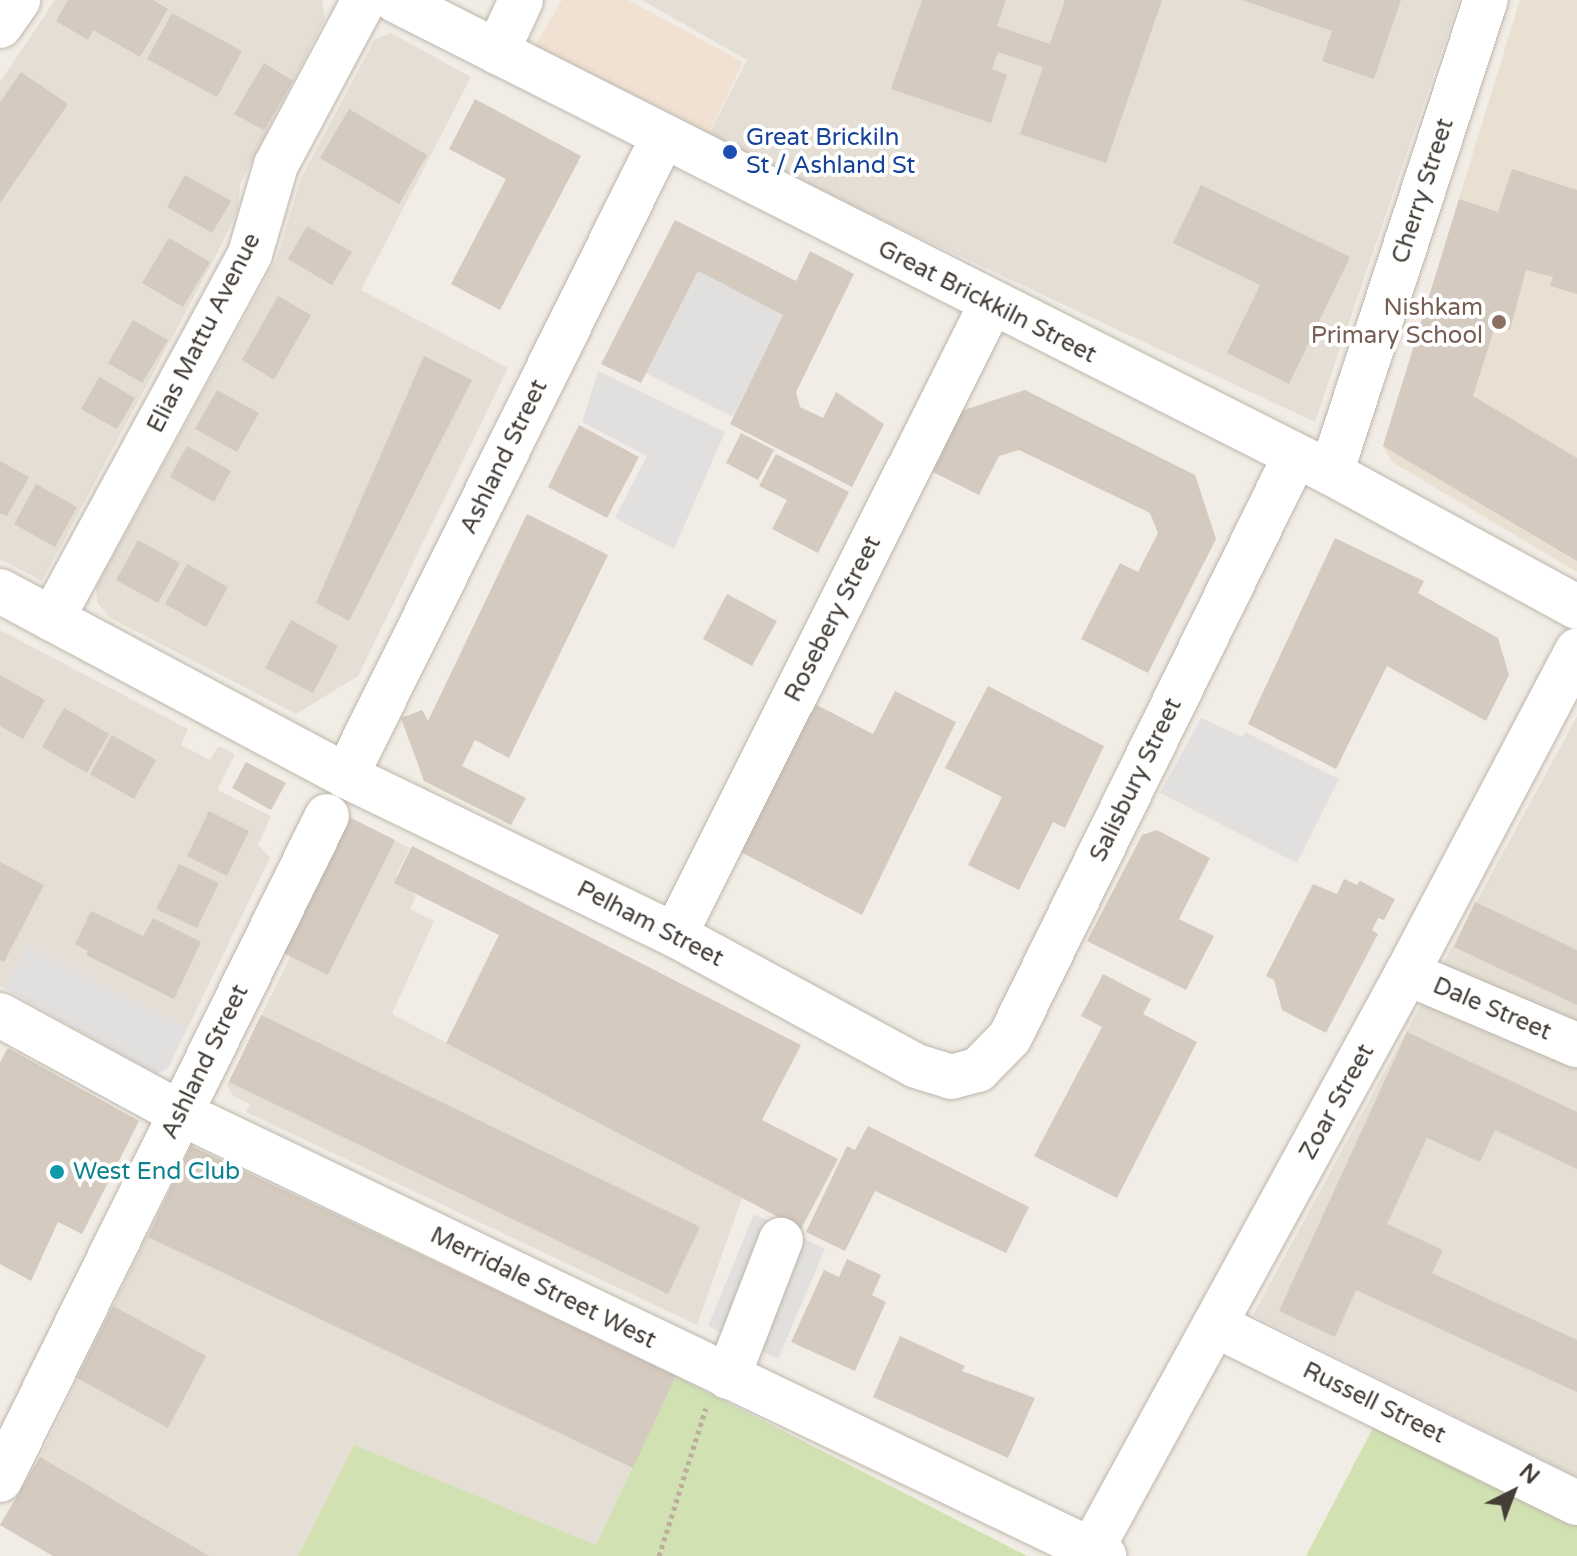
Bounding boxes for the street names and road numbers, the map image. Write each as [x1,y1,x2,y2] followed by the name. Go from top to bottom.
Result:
[1386,115,1460,267] street label: Cherry Street
[141,228,267,438] street label: Elias Mattu Avenue
[873,234,1101,370] street label: Great Brickkiln Street
[454,375,554,539] street label: Ashland Street
[779,531,887,707] street label: Rosebery Street
[1084,694,1188,866] street label: Salisbury Street
[572,875,728,973] street label: Pelham Street
[1429,971,1555,1047] street label: Dale Street
[155,980,255,1144] street label: Ashland Street
[1294,1039,1380,1165] street label: Zoar Street
[425,1221,661,1355] street label: Merridale Street West
[1298,1356,1450,1450] street label: Russell Street

